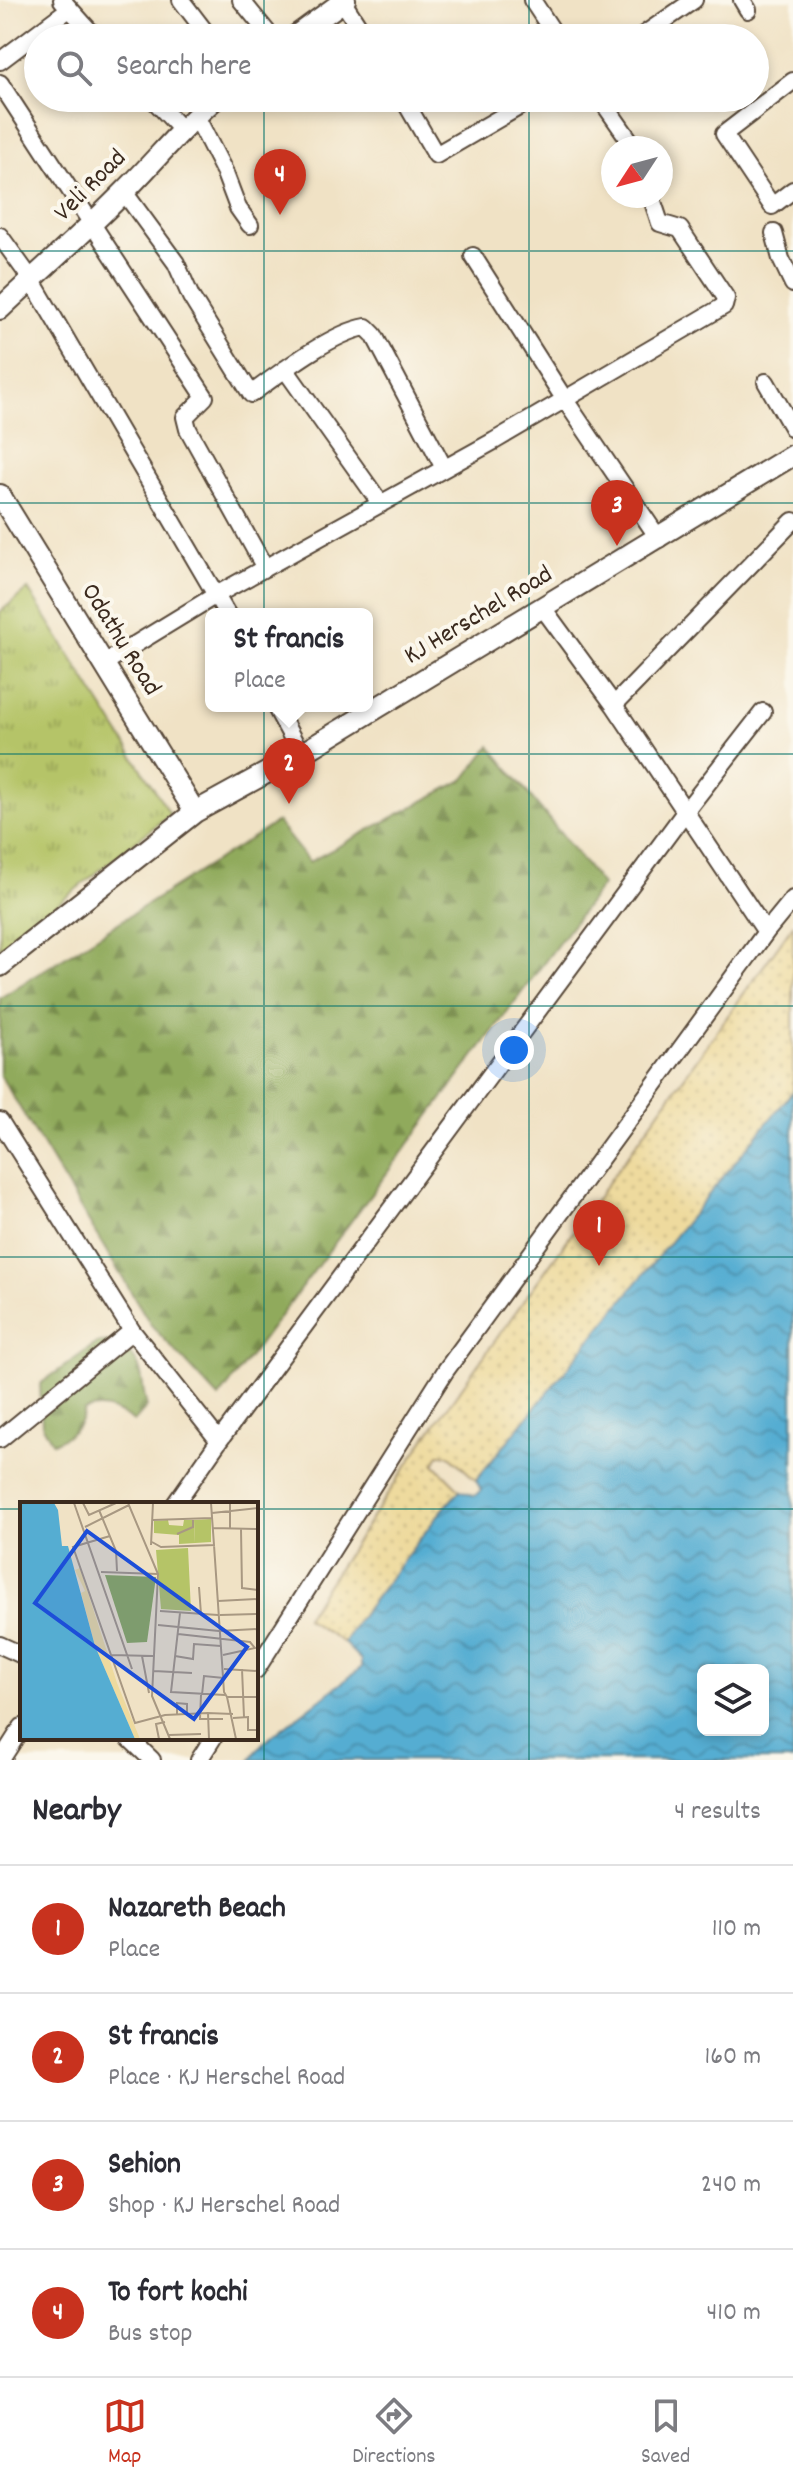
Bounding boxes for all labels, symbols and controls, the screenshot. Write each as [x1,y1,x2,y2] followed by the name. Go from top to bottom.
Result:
[24,24,769,112] search box
[52,46,96,90] icon: search
[116,47,252,90] text: Search here
[601,136,673,208] north arrow
[46,141,136,231] street label: Veli Road
[254,149,306,215] pin: 4
[591,480,643,546] pin: 3
[398,557,560,675] street label: KJ Herschel Road
[71,577,169,703] street label: Odathu Road
[205,608,373,712] popup
[234,620,344,663] text: St francis
[234,663,286,700] text: Place
[263,738,315,804] pin: 2
[494,1030,534,1070] your location
[573,1200,625,1266] pin: 1
[20,1502,258,1740] inset map
[697,1664,769,1736] map controls
[697,1664,769,1736] button: layers
[32,1788,121,1837] text: Nearby
[674,1794,761,1831] text: 4 results
[108,1889,286,1932] text: Nazareth Beach
[55,1911,61,1948] text: 1
[712,1911,761,1948] text: 110 m
[108,1932,160,1969] text: Place
[108,2017,219,2060] text: St francis
[52,2039,64,2076] text: 2
[705,2039,761,2076] text: 160 m
[108,2060,345,2097] text: Place · KJ Herschel Road
[108,2145,181,2188] text: Sehion
[52,2167,64,2204] text: 3
[701,2167,761,2204] text: 240 m
[108,2188,340,2225] text: Shop · KJ Herschel Road
[108,2273,247,2316] text: To fort kochi
[53,2295,63,2332] text: 4
[707,2295,761,2332] text: 410 m
[108,2316,193,2353] text: Bus stop
[103,2394,147,2473] tab: Map
[352,2394,436,2473] tab: Directions
[641,2394,690,2473] tab: Saved

